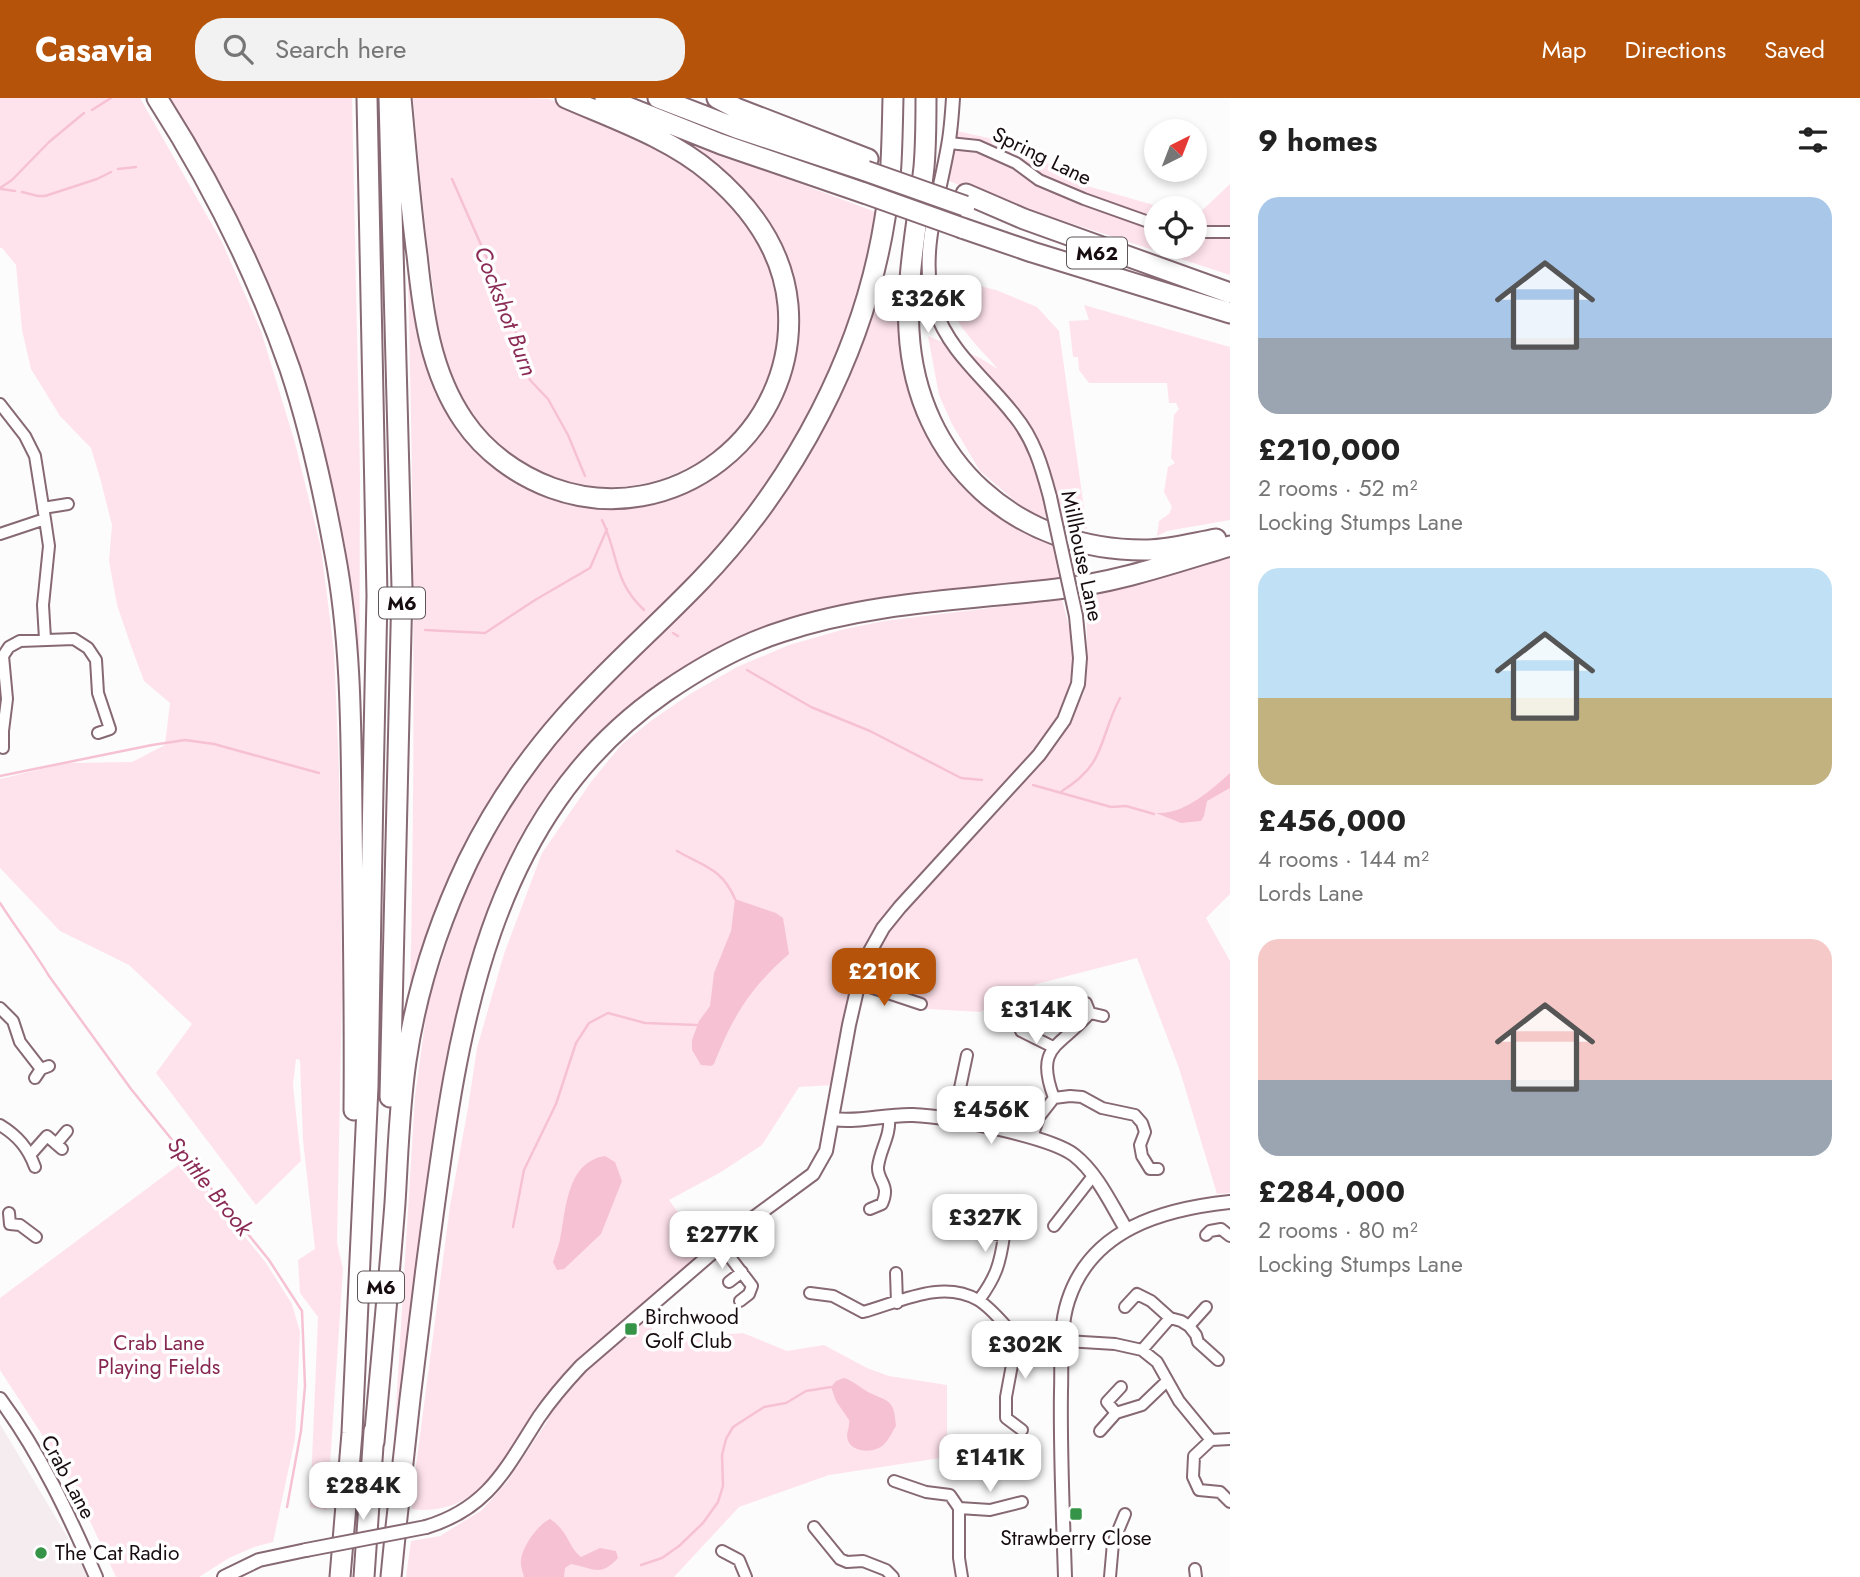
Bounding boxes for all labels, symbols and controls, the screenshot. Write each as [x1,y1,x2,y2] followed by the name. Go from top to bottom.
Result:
[195,18,685,81] search box
[35,26,153,73] text: Casavia
[219,30,257,68] icon: search
[275,30,406,68] text: Search here
[1542,32,1587,67] text: Map
[1625,32,1726,67] text: Directions
[1764,32,1825,67] text: Saved
[987,119,1097,193] street label: Spring Lane
[1144,119,1208,182] north arrow
[1144,119,1207,259] map controls
[1258,119,1377,162] text: 9 homes
[1794,121,1832,159] icon: filters
[1144,196,1207,259] button: locate
[1067,238,1127,268] road number: M62
[466,241,546,381] water label: Cockshot Burn
[1482,242,1608,368] icon: home
[879,275,977,335] pin: £326K
[891,281,965,315] text: £326K
[1258,428,1400,471] text: £210,000
[1258,471,1417,505] text: 2 rooms · 52 m²
[1054,488,1110,624] street label: Millhouse Lane
[1258,505,1463,539] text: Locking Stumps Lane
[379,588,425,618] road number: M6
[1482,613,1608,739] icon: home
[1258,799,1406,842] text: £456,000
[1258,842,1429,876] text: 4 rooms · 144 m²
[1258,876,1363,910] text: Lords Lane
[835,948,933,1008] pin: £210K
[848,954,920,988] text: £210K
[1482,984,1608,1110] icon: home
[987,986,1085,1046] pin: £314K
[1000,992,1072,1026] text: £314K
[942,1086,1040,1146] pin: £456K
[953,1092,1029,1126] text: £456K
[159,1129,261,1244] water label: Spittle Brook
[1258,1170,1405,1213] text: £284,000
[936,1194,1034,1254] pin: £327K
[948,1200,1022,1234] text: £327K
[673,1212,771,1271] pin: £277K
[1258,1213,1418,1247] text: 2 rooms · 80 m²
[686,1217,758,1251] text: £277K
[1258,1247,1463,1281] text: Locking Stumps Lane
[358,1272,404,1302] road number: M6
[645,1302,739,1356] place label: Birchwood Golf Club
[623,1321,639,1337] marker: Birchwood Golf Club
[976,1322,1074,1381] pin: £302K
[988,1327,1062,1361] text: £302K
[98,1328,220,1382] park label: Crab Lane Playing Fields
[33,1430,103,1525] street label: Crab Lane
[941,1434,1039,1494] pin: £141K
[955,1440,1025,1474] text: £141K
[314,1462,412,1522] pin: £284K
[325,1468,401,1502] text: £284K
[1068,1506,1084,1522] marker: Strawberry Close
[1000,1523,1152,1553] place label: Strawberry Close
[55,1538,180,1568] place label: The Cat Radio
[33,1545,49,1561] marker: The Cat Radio

